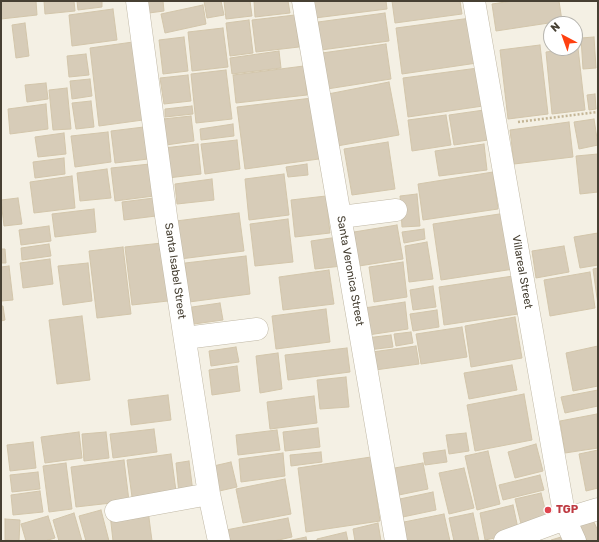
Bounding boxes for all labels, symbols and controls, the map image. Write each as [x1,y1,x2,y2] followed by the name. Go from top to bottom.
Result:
[543,16,583,56] north arrow
[548,20,563,35] text: N
[334,215,366,327] street label: Santa Veronica Street
[162,222,188,320] street label: Santa Isabel Street
[509,234,535,310] street label: Villareal Street
[556,503,578,517] place label: TGP
[543,505,553,515] marker: TGP

